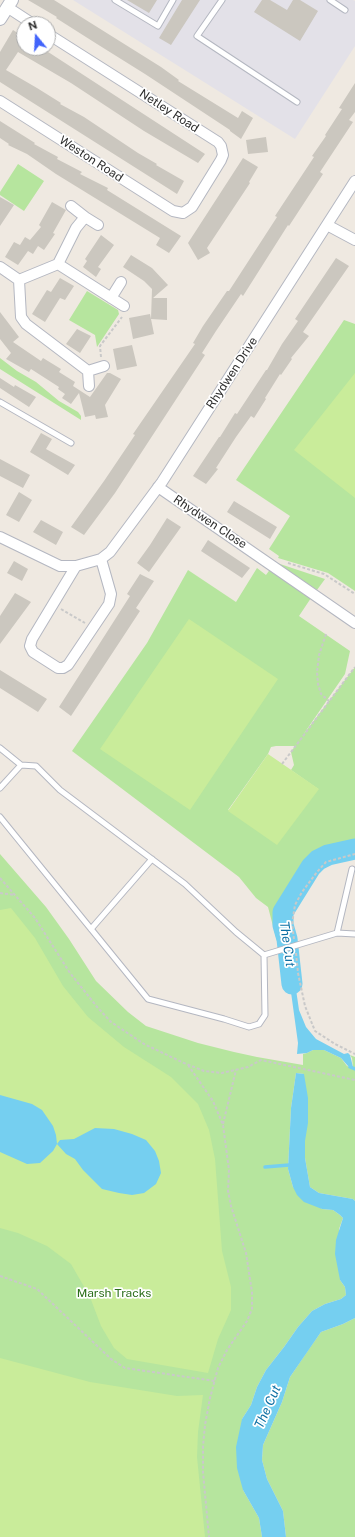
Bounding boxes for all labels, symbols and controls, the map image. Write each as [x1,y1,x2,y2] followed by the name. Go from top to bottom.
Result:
[16,16,56,56] north arrow
[27,19,39,33] text: N
[137,86,201,136] street label: Netley Road
[56,133,126,185] street label: Weston Road
[203,334,261,412] street label: Rhydwen Drive
[171,492,249,552] street label: Rhydwen Close
[276,920,298,968] water label: The Cut
[77,1286,151,1300] park label: Marsh Tracks
[252,1383,284,1431] water label: The Cut

